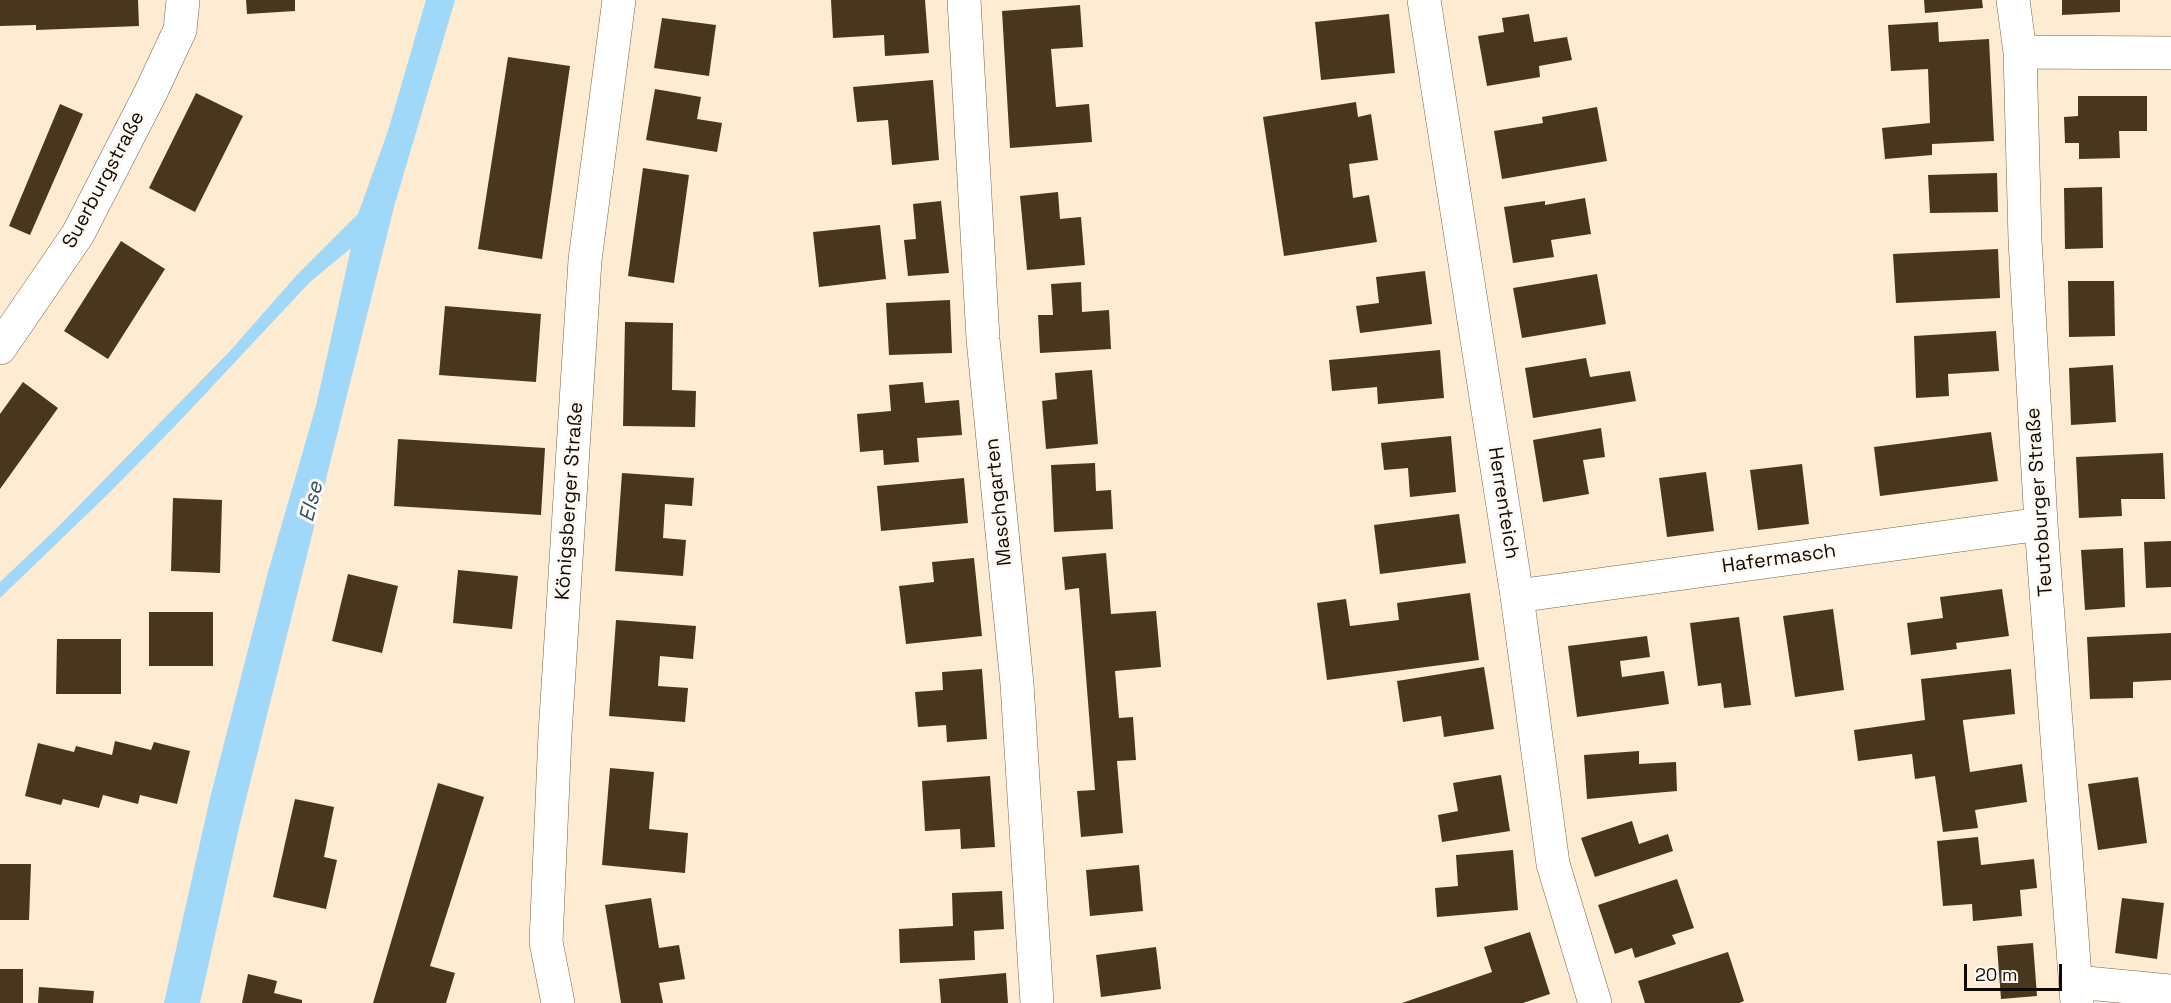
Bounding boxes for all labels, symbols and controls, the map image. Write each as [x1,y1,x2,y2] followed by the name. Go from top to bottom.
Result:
[58,107,150,253] street label: Suerburgstraße
[551,401,589,601] street label: Königsberger Straße
[2021,407,2059,597] street label: Teutoburger Straße
[980,437,1018,567] street label: Maschgarten
[1482,445,1524,561] street label: Herrenteich
[295,479,329,525] water label: Else
[1720,539,1838,579] street label: Hafermasch
[1967,952,2064,990] scale bar
[1975,963,2018,986] text: 20 m

